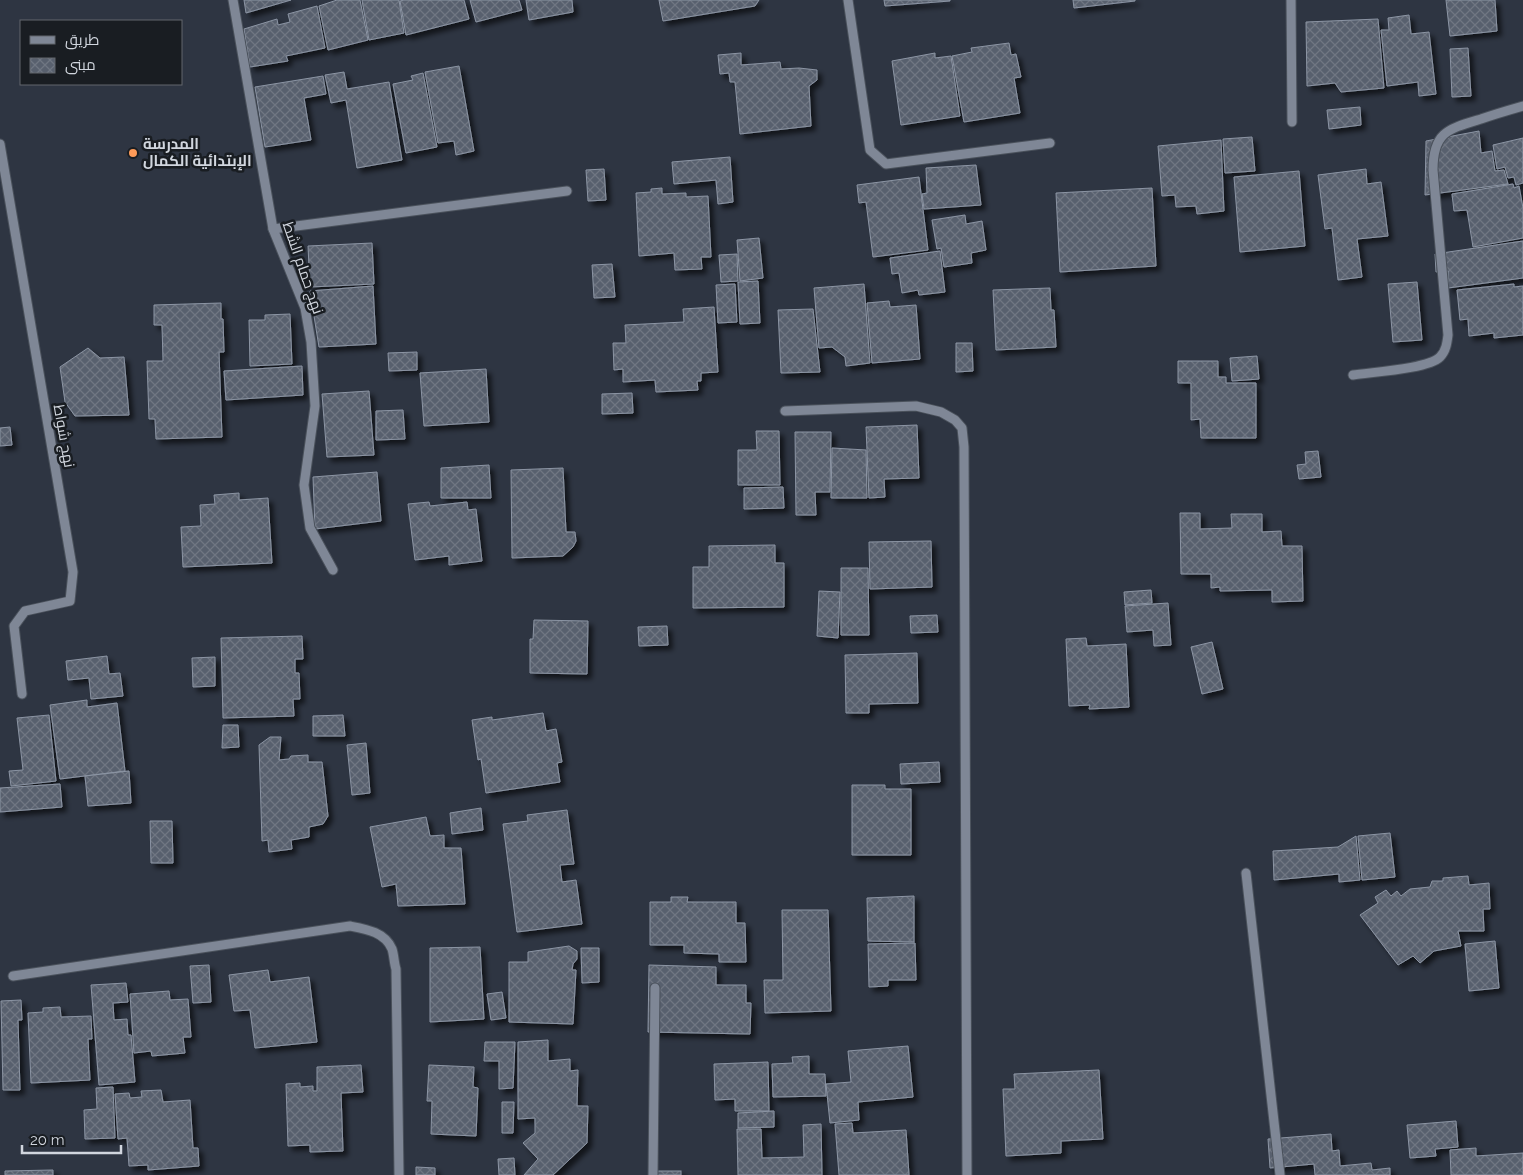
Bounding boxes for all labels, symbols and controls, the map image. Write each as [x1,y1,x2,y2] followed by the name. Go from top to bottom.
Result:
[20,20,182,85] legend
[65,31,99,50] text: طريق
[65,56,96,75] text: مبنى
[143,135,252,171] place label: المدرسة الإبتدائية الكمال
[127,147,139,159] marker: المدرسة الإبتدائية الكمال
[277,220,327,317] street label: نهج حمام الشط
[48,403,78,469] street label: نهج شواط
[22,1122,121,1154] scale bar
[30,1131,65,1149] text: 20 m

